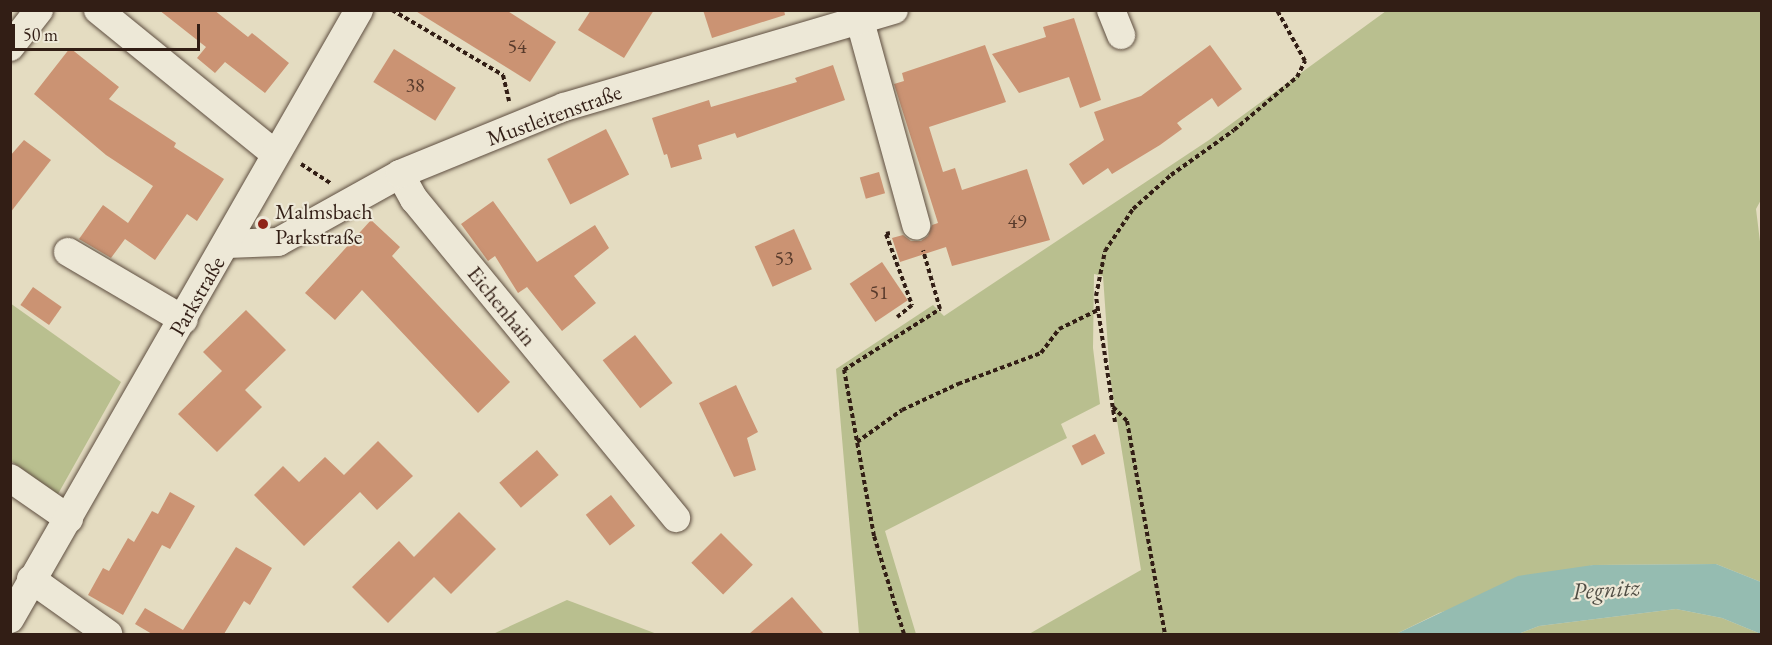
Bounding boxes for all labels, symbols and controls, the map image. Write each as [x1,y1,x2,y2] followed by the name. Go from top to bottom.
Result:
[15,12,202,50] scale bar
[23,23,58,46] text: 50 m
[507,34,527,58] house number: 54
[405,73,425,97] house number: 38
[483,78,625,152] street label: Mustleitenstraße
[275,198,373,249] place label: Malmsbach Parkstraße
[1007,209,1027,233] house number: 49
[256,217,270,231] marker: Malmsbach Parkstraße
[774,246,794,270] house number: 53
[164,252,230,340] street label: Parkstraße
[462,261,542,351] street label: Eichenhain
[869,280,889,304] house number: 51
[1571,572,1641,606] water label: Pegnitz

